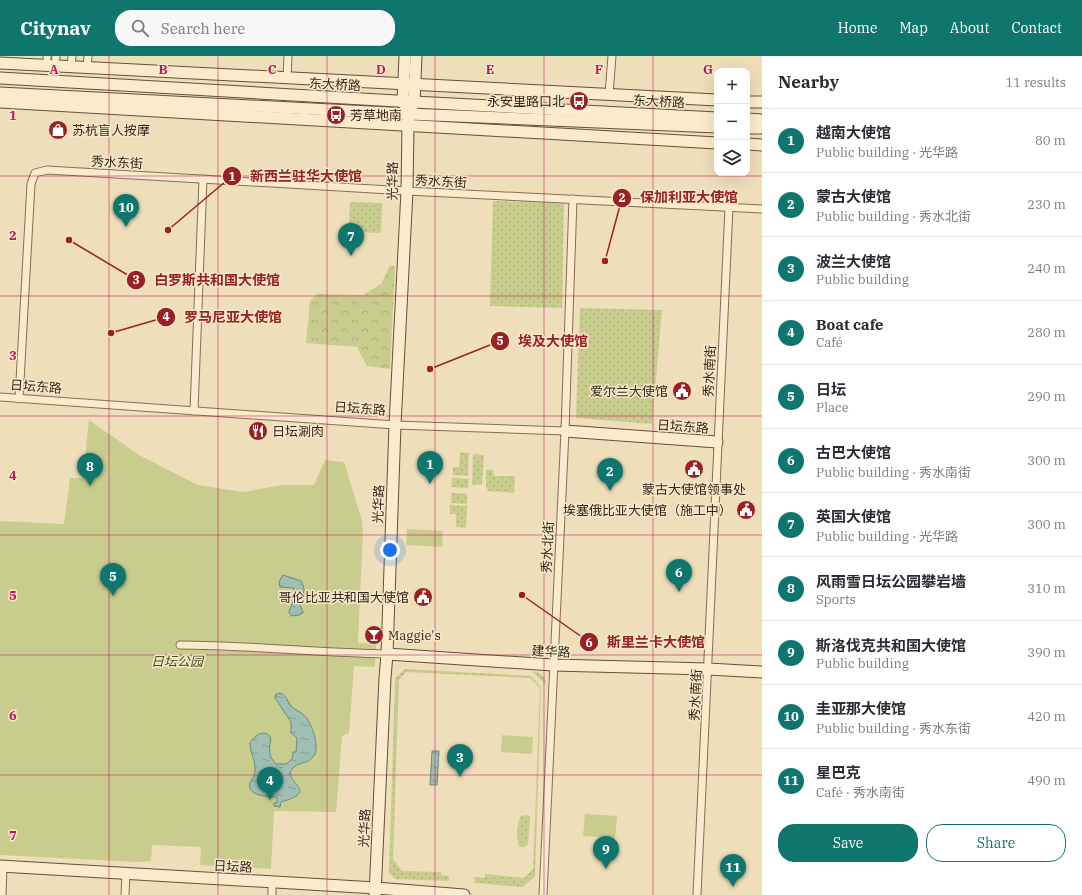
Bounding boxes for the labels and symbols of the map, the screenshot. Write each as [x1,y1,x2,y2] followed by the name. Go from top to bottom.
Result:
[49,61,59,78] text: A
[158,61,168,78] text: B
[268,61,277,78] text: C
[376,61,386,78] text: D
[486,61,494,78] text: E
[595,61,603,78] text: F
[703,61,713,78] text: G
[309,75,361,94] street label: 东大桥路
[568,90,590,112] bus stop icon: 永安里路口北
[633,92,685,111] street label: 东大桥路
[487,93,565,110] place label: 永安里路口北
[325,104,347,126] bus stop icon: 芳草地南
[9,107,17,124] text: 1
[350,107,402,124] place label: 芳草地南
[47,119,69,141] shop icon: 苏杭盲人按摩
[72,122,150,139] place label: 苏杭盲人按摩
[91,153,143,172] street label: 秀水东街
[384,161,401,201] street label: 光华路
[222,163,370,189] callout: 新西兰驻华大使馆
[250,167,362,185] text: 新西兰驻华大使馆
[228,169,236,184] text: 1
[415,172,467,191] street label: 秀水东街
[612,185,746,211] callout: 保加利亚大使馆
[640,188,738,206] text: 保加利亚大使馆
[618,190,626,205] text: 2
[113,194,139,227] pin: 10
[338,223,364,256] pin: 7
[9,227,17,244] text: 2
[126,267,288,293] callout: 白罗斯共和国大使馆
[154,271,280,289] text: 白罗斯共和国大使馆
[132,272,140,287] text: 3
[156,304,290,330] callout: 罗马尼亚大使馆
[184,308,282,326] text: 罗马尼亚大使馆
[162,309,170,324] text: 4
[490,328,596,354] callout: 埃及大使馆
[518,332,588,350] text: 埃及大使馆
[496,333,504,348] text: 5
[700,345,719,397] street label: 秀水南街
[9,347,17,364] text: 3
[9,376,63,397] street label: 日坛东路
[671,380,693,402] public building icon: 爱尔兰大使馆
[590,383,668,400] place label: 爱尔兰大使馆
[333,398,387,419] street label: 日坛东路
[656,416,710,437] street label: 日坛东路
[247,420,269,442] restaurant icon: 日坛涮肉
[272,423,324,440] place label: 日坛涮肉
[417,451,443,484] pin: 1
[77,453,103,486] pin: 8
[597,458,623,491] pin: 2
[683,458,705,480] public building icon: 蒙古大使馆领事处
[9,467,17,484] text: 4
[642,481,746,498] place label: 蒙古大使馆领事处
[369,484,388,524] street label: 光华路
[735,499,757,521] public building icon: 埃塞俄比亚大使馆（施工中）
[563,502,732,519] place label: 埃塞俄比亚大使馆（施工中）
[538,521,557,573] street label: 秀水北街
[380,540,400,560] your location
[666,559,692,592] pin: 6
[100,563,126,596] pin: 5
[412,586,434,608] public building icon: 哥伦比亚共和国大使馆
[9,587,17,604] text: 5
[279,589,409,606] place label: 哥伦比亚共和国大使馆
[363,624,385,646] bar icon: Maggie's
[388,627,441,644] place label: Maggie's
[579,629,713,655] callout: 斯里兰卡大使馆
[607,633,705,651] text: 斯里兰卡大使馆
[585,635,593,650] text: 6
[531,642,571,661] street label: 建华路
[151,653,205,670] park label: 日坛公园
[686,669,705,721] street label: 秀水南街
[9,707,17,724] text: 6
[447,744,473,777] pin: 3
[257,767,283,800] pin: 4
[355,808,374,848] street label: 光华路
[9,827,17,844] text: 7
[593,836,619,869] pin: 9
[720,854,746,887] pin: 11
[213,857,253,876] street label: 日坛路

